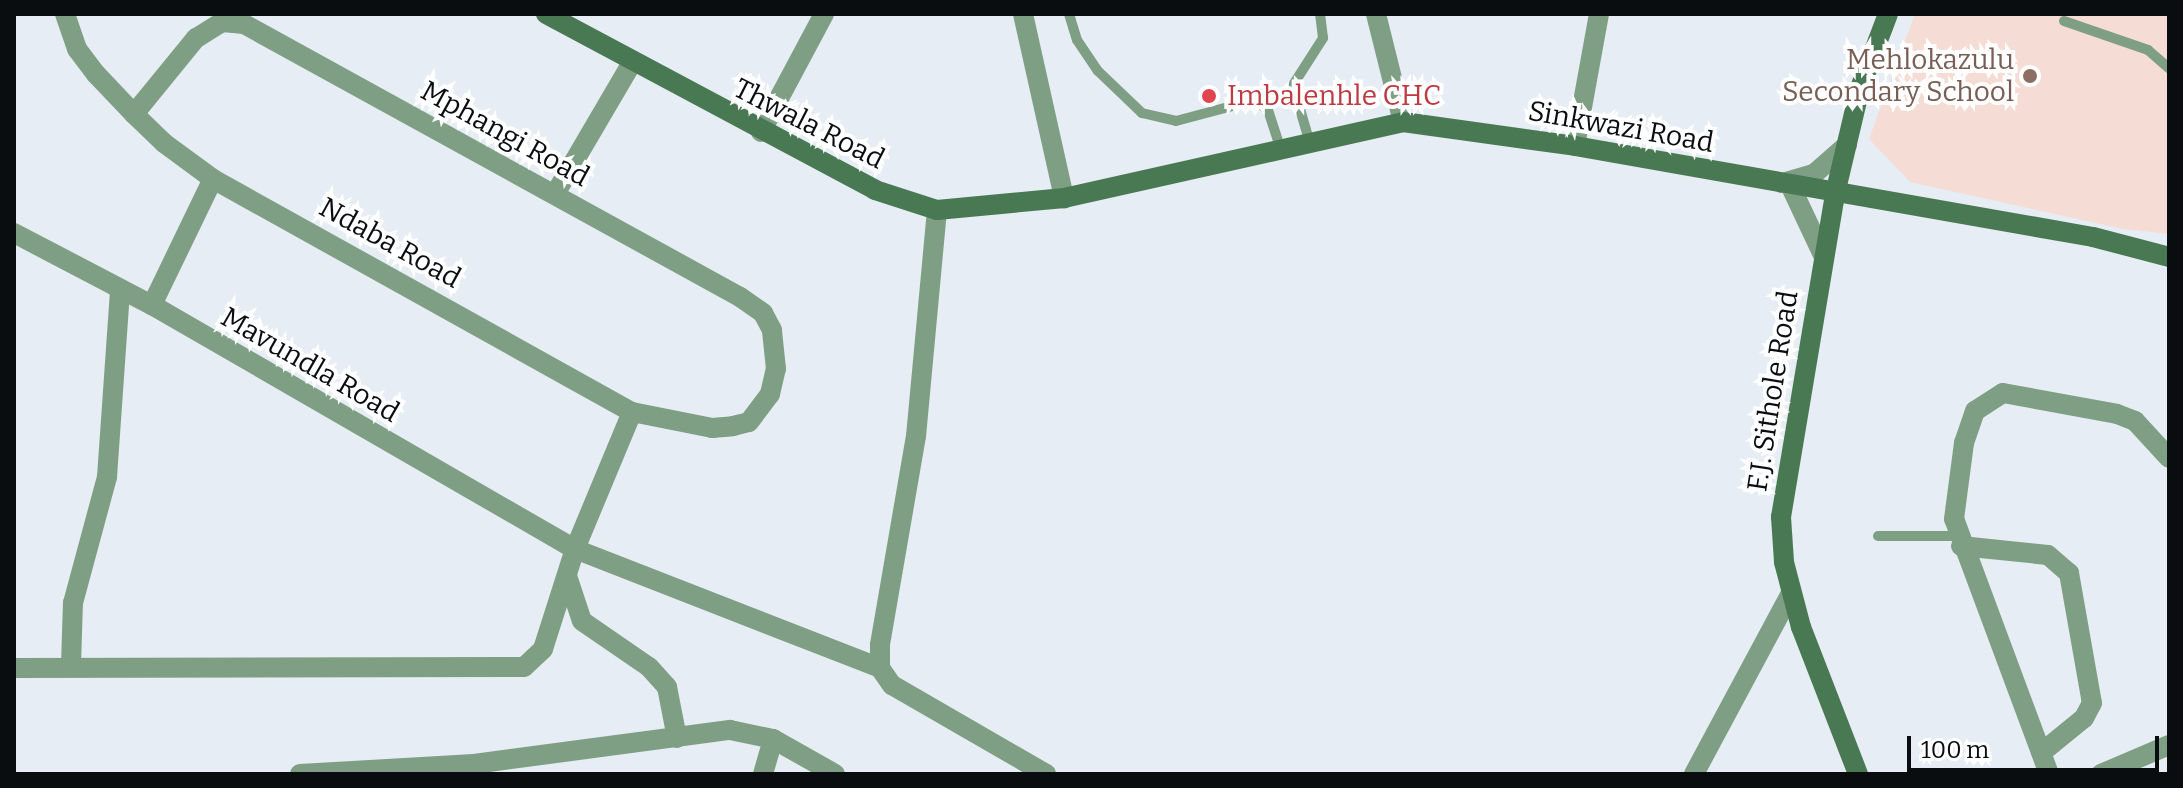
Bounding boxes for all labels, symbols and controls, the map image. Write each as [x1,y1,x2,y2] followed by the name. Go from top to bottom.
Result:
[1782,43,2014,109] place label: Mehlokazulu Secondary School
[2021,67,2039,85] marker: Mehlokazulu Secondary School
[728,72,890,176] street label: Thwala Road
[415,74,595,194] street label: Mphangi Road
[1227,79,1441,113] place label: Imbalenhle CHC
[1198,85,1220,107] marker: Imbalenhle CHC
[1526,94,1716,160] street label: Sinkwazi Road
[314,190,466,296] street label: Ndaba Road
[1741,288,1805,494] street label: F.J. Sithole Road
[215,300,405,430] street label: Mavundla Road
[1911,720,2163,770] scale bar
[1921,736,1989,764] text: 100 m

